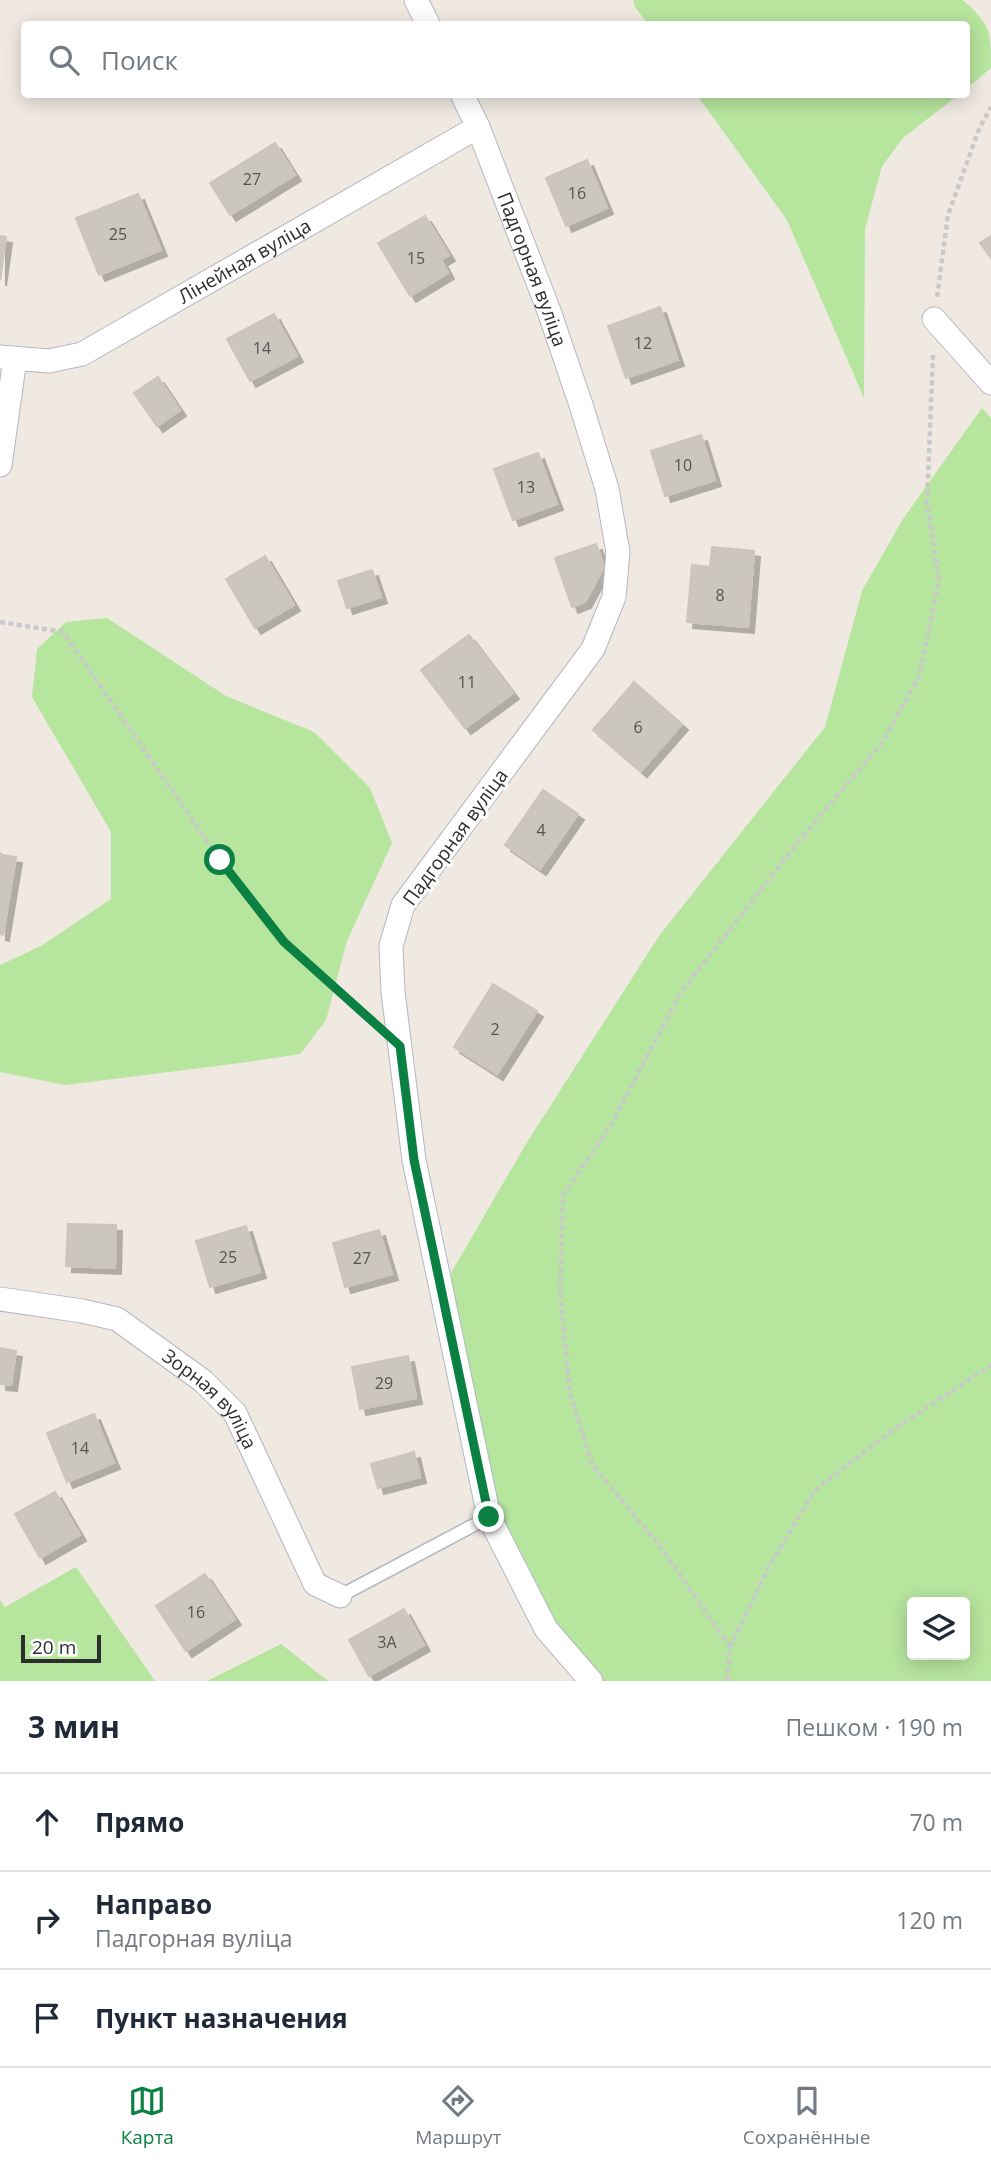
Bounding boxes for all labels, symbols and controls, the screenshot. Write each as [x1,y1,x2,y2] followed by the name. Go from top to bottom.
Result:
[21,21,970,98] search box
[45,41,83,79] icon: search
[101,42,178,78] text: Поиск
[243,168,261,190] house number: 27
[568,182,586,204] house number: 16
[491,188,573,350] street label: Падгорная вуліца
[173,212,316,309] street label: Лінейная вуліца
[109,223,127,245] house number: 25
[407,247,425,269] house number: 15
[634,332,652,354] house number: 12
[253,337,271,359] house number: 14
[674,454,692,476] house number: 10
[517,476,535,498] house number: 13
[715,584,725,606] house number: 8
[458,671,476,693] house number: 11
[633,716,643,738] house number: 6
[397,763,513,911] street label: Падгорная вуліца
[536,819,546,841] house number: 4
[204,844,235,875] route start
[490,1018,500,1040] house number: 2
[219,1246,237,1268] house number: 25
[353,1247,371,1269] house number: 27
[157,1343,263,1453] street label: Зорная вуліца
[375,1372,393,1394] house number: 29
[71,1437,89,1459] house number: 14
[473,1501,504,1532] route end
[907,1597,970,1660] map controls
[907,1597,970,1660] button: layers
[187,1601,205,1623] house number: 16
[377,1631,398,1653] house number: 3А
[21,1632,102,1664] scale bar
[32,1634,76,1660] text: 20 m
[28,1706,120,1747] text: 3 мин
[786,1711,963,1743] text: Пешком · 190 m
[28,1803,66,1841] icon: ahead
[95,1804,184,1840] text: Прямо
[909,1806,963,1838] text: 70 m
[95,1886,212,1922] text: Направо
[28,1901,66,1939] icon: right
[896,1904,963,1936] text: 120 m
[95,1922,293,1954] text: Падгорная вуліца
[28,1999,66,2037] icon: arrive
[95,2000,348,2036] text: Пункт назначения
[121,2082,174,2150] tab: Карта
[415,2082,501,2150] tab: Маршрут
[743,2082,870,2150] tab: Сохранённые

